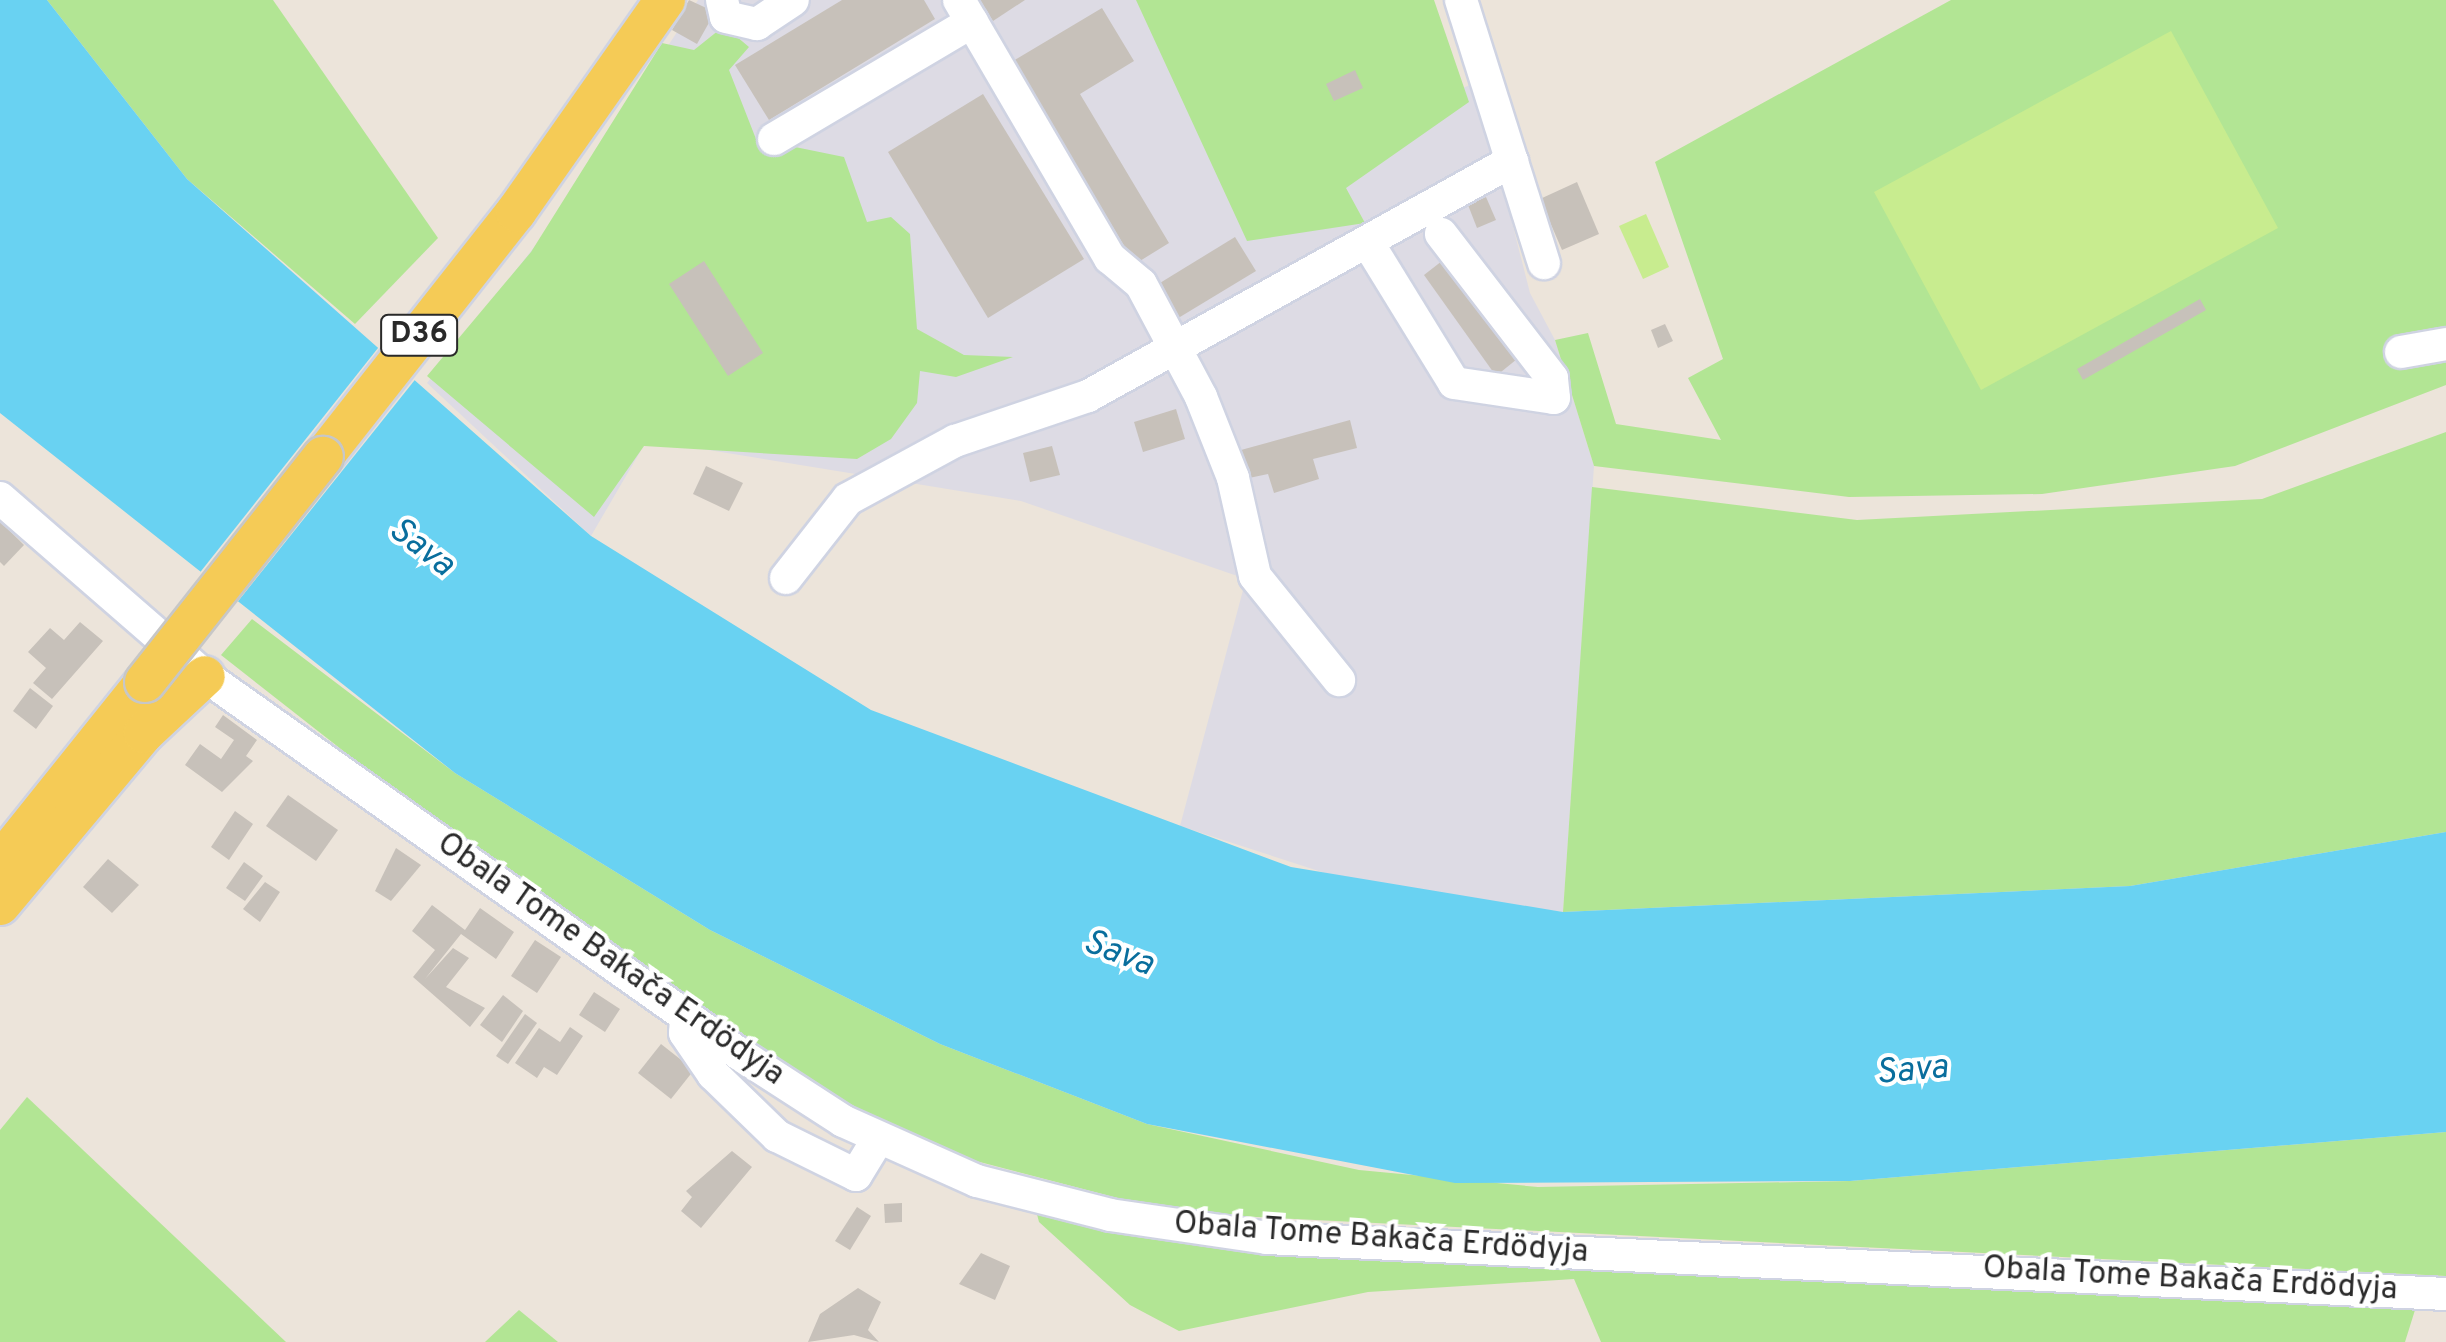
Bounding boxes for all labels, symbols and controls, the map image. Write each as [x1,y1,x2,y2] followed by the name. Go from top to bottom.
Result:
[379,310,459,360] road number: D36
[380,509,462,587] water label: Sava
[428,825,792,1095] street label: Obala Tome Bakača Erdödyja
[1077,921,1159,987] water label: Sava
[1874,1047,1950,1095] water label: Sava
[1172,1205,1590,1273] street label: Obala Tome Bakača Erdödyja
[1981,1250,2399,1310] street label: Obala Tome Bakača Erdödyja

